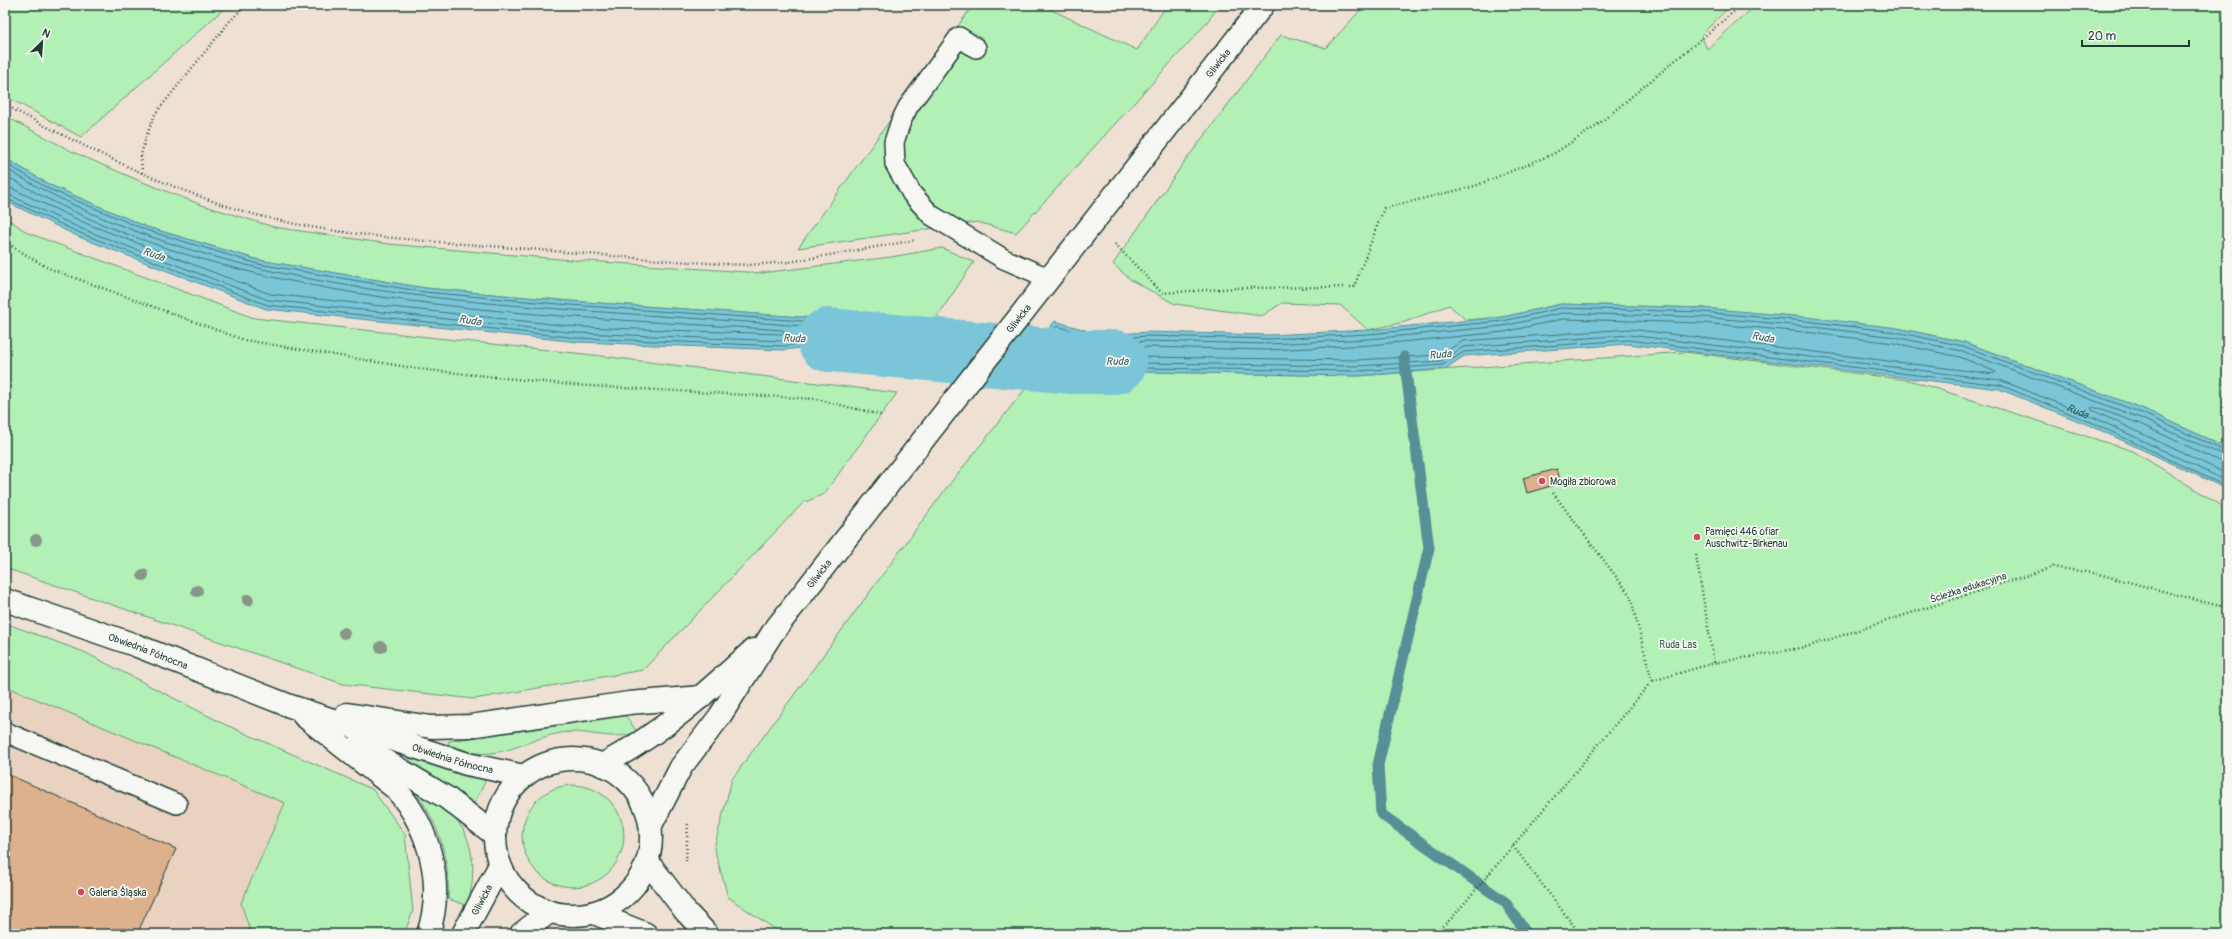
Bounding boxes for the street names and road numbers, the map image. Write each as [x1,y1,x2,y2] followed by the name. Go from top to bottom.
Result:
[1204,47,1234,80] street label: Gliwicka
[1004,302,1034,336] street label: Gliwicka
[805,557,835,591] street label: Gliwicka
[1928,569,2008,606] street label: Ścieżka edukacyjna
[107,631,190,672] street label: Obwiednia Północna
[410,741,494,776] street label: Obwiednia Północna
[469,882,496,918] street label: Gliwicka

